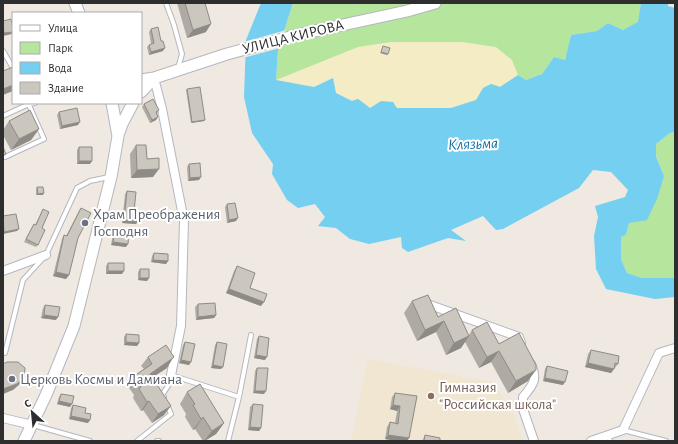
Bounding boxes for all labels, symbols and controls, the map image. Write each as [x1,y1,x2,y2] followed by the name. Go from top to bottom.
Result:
[12,12,142,104] legend
[241,17,345,57] street label: УЛИЦА КИРОВА
[48,22,78,34] text: Улица
[48,42,73,54] text: Парк
[48,62,72,74] text: Вода
[48,82,84,94] text: Здание
[448,135,498,153] water label: Клязьма
[93,207,220,239] place label: Храм Преображения Господня
[80,218,90,228] marker: Храм Преображения Господня
[20,372,182,387] place label: Церковь Космы и Дамиана
[7,374,17,384] marker: Церковь Космы и Дамиана
[439,380,556,412] place label: Гимназия "Российская школа"
[426,391,436,401] marker: Гимназия "Российская школа"
[12,392,52,432] north arrow
[22,397,33,410] text: С

